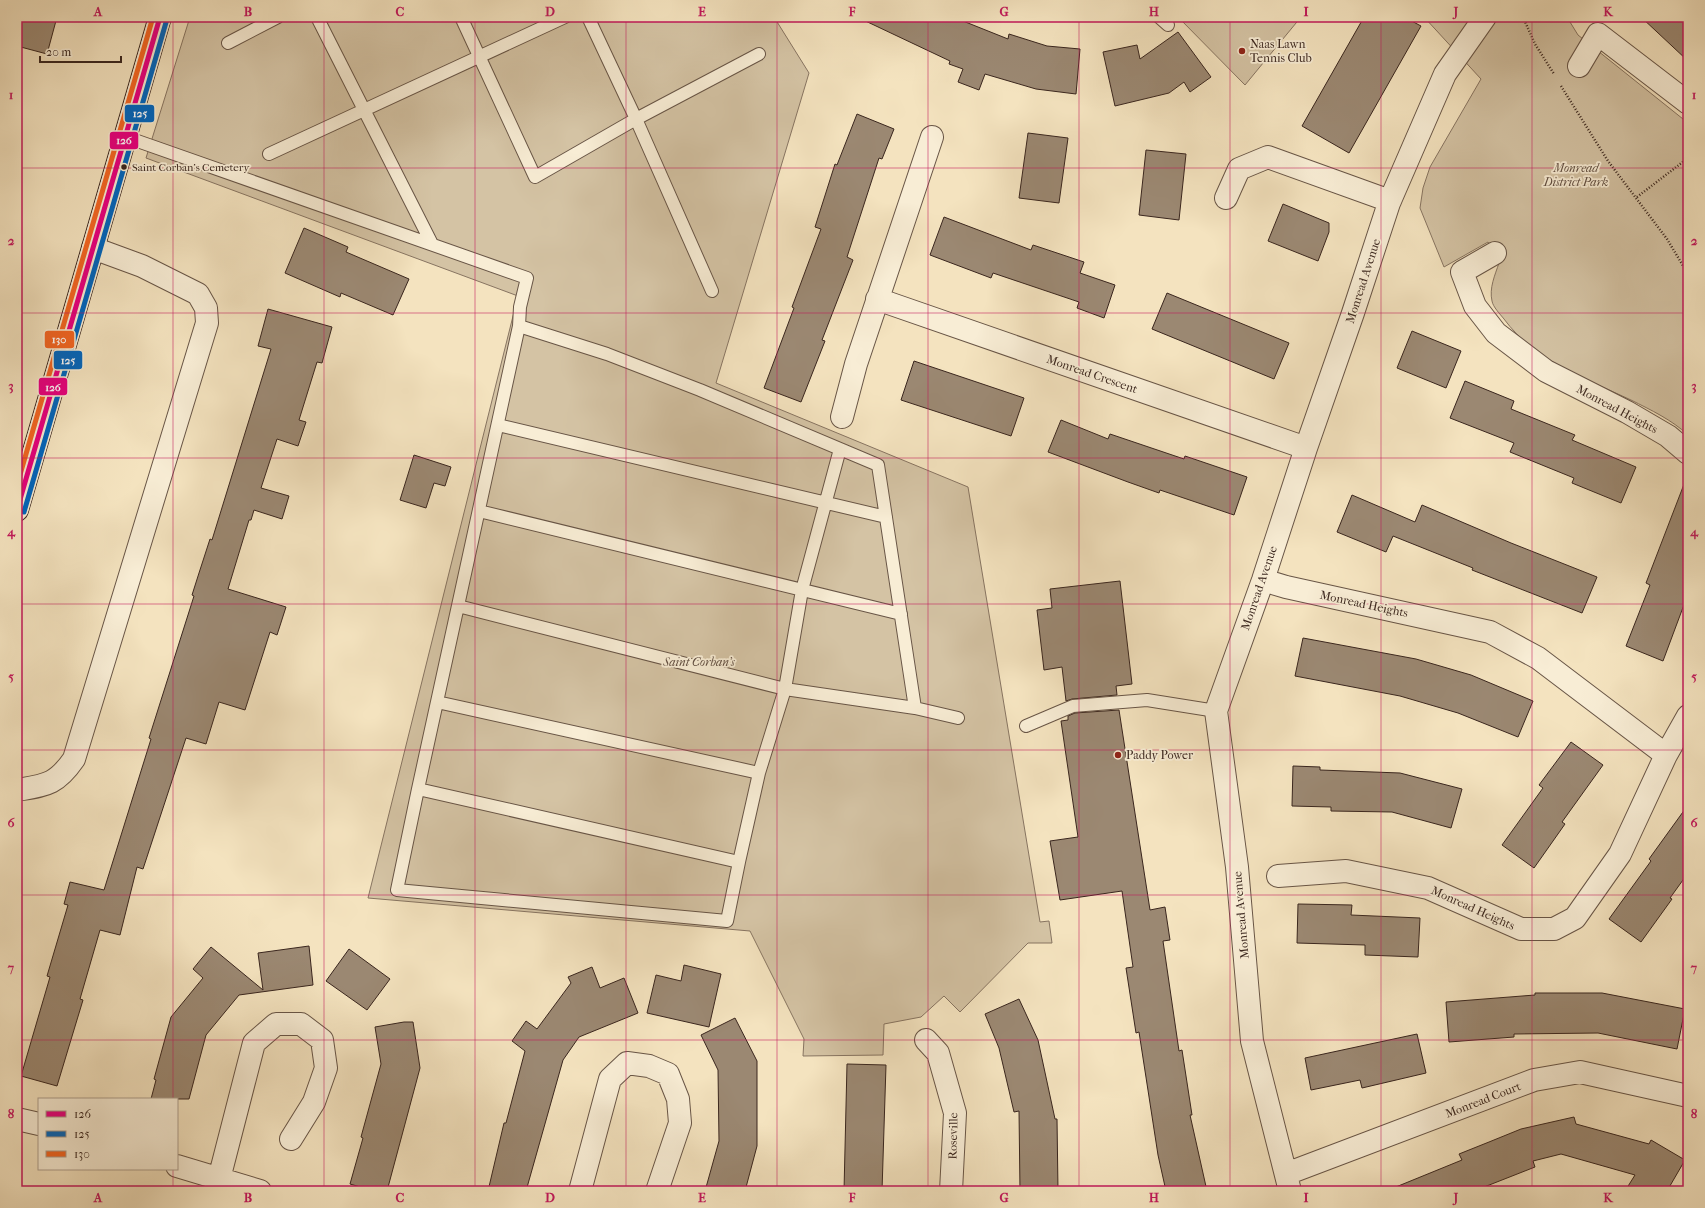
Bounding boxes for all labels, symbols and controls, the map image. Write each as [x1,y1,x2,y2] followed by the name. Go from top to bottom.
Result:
[93,4,103,19] text: A
[244,4,253,19] text: B
[396,4,405,19] text: C
[545,4,555,19] text: D
[698,4,706,19] text: E
[848,4,856,19] text: F
[999,4,1009,19] text: G
[1149,4,1160,19] text: H
[1303,4,1309,19] text: I
[1452,4,1459,20] text: J
[1603,4,1614,19] text: K
[1250,37,1312,65] place label: Naas Lawn Tennis Club
[40,38,121,64] scale bar
[46,45,71,59] text: 20 m
[1237,46,1247,56] marker: Naas Lawn Tennis Club
[9,87,14,102] text: 1
[1692,87,1697,102] text: 1
[124,104,155,123] line badge: 125
[133,107,147,120] text: 125
[109,131,139,150] line badge: 126
[116,134,133,147] text: 126
[132,161,250,174] place label: Saint Corban's Cemetery
[1543,161,1608,189] park label: Monread District Park
[119,162,129,172] marker: Saint Corban's Cemetery
[8,233,15,248] text: 2
[1691,233,1698,248] text: 2
[1343,237,1383,325] street label: Monread Avenue
[44,330,75,349] line badge: 130
[52,333,66,346] text: 130
[53,350,83,370] line badge: 125
[1045,352,1140,396] street label: Monread Crescent
[61,354,75,367] text: 125
[38,377,68,396] line badge: 126
[8,378,14,394] text: 3
[1691,378,1697,394] text: 3
[45,381,62,394] text: 126
[1574,382,1661,437] street label: Monread Heights
[6,524,16,540] text: 4
[1689,524,1699,540] text: 4
[1238,544,1280,632] street label: Monread Avenue
[1319,588,1410,620] street label: Monread Heights
[662,655,735,669] park label: Saint Corban's
[8,669,14,684] text: 5
[1691,669,1697,684] text: 5
[1126,748,1194,762] place label: Paddy Power
[1113,750,1123,760] marker: Paddy Power
[7,815,15,830] text: 6
[1690,815,1698,830] text: 6
[1230,870,1252,960] street label: Monread Avenue
[1429,883,1517,933] street label: Monread Heights
[7,960,15,975] text: 7
[1690,960,1698,975] text: 7
[1443,1079,1523,1121] street label: Monread Court
[38,1098,178,1170] legend
[8,1106,15,1121] text: 8
[1691,1106,1698,1121] text: 8
[74,1107,91,1121] text: 126
[946,1112,960,1160] street label: Roseville
[74,1127,90,1141] text: 125
[74,1147,90,1161] text: 130
[93,1190,103,1205] text: A
[244,1190,253,1205] text: B
[396,1190,405,1205] text: C
[545,1190,555,1205] text: D
[698,1190,706,1205] text: E
[848,1190,856,1205] text: F
[999,1190,1009,1205] text: G
[1149,1190,1160,1205] text: H
[1303,1190,1309,1205] text: I
[1452,1190,1459,1206] text: J
[1603,1190,1614,1205] text: K

